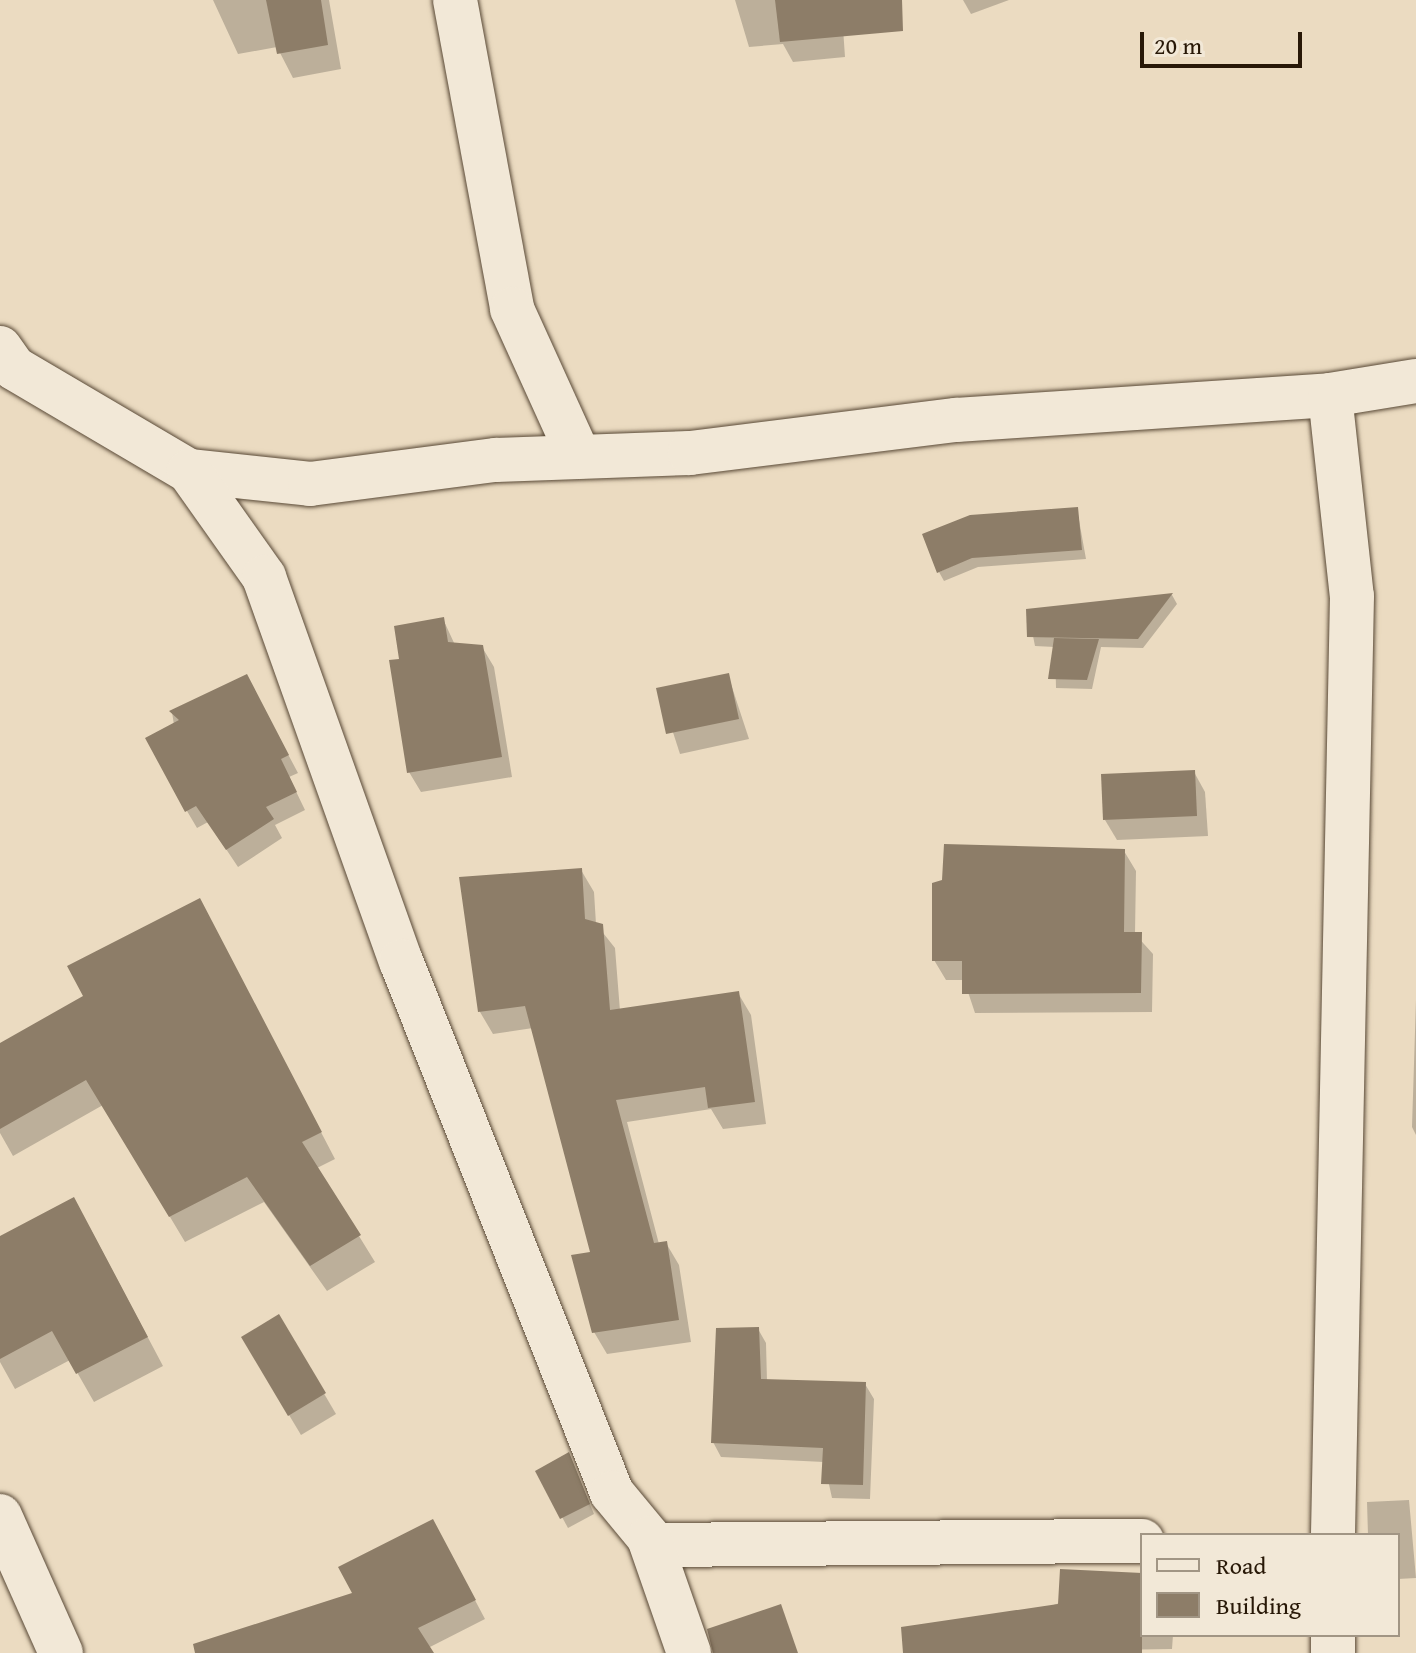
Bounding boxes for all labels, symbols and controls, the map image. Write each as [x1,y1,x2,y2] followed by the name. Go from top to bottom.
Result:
[1144,16,1306,66] scale bar
[1154,28,1202,63] text: 20 m
[1140,1533,1400,1637] legend
[1216,1548,1266,1583] text: Road
[1216,1588,1301,1623] text: Building

